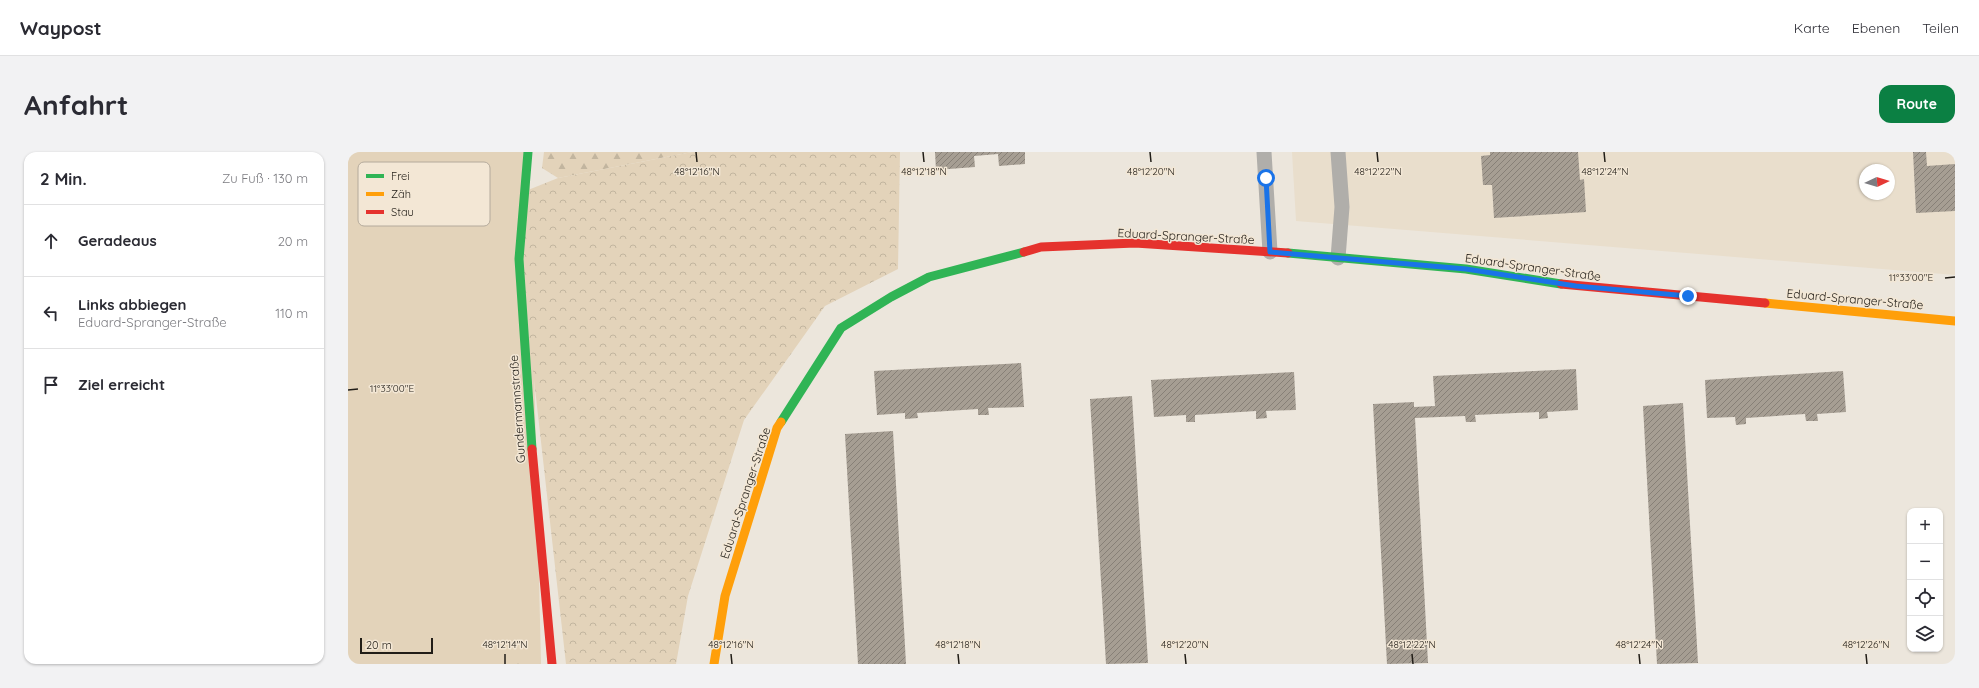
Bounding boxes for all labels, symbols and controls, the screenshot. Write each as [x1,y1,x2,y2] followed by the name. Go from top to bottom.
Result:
[20,16,102,40] text: Waypost
[1794,19,1830,37] text: Karte
[1852,19,1900,37] text: Ebenen
[1922,19,1959,37] text: Teilen
[1879,85,1955,123] button: Route
[24,87,128,122] text: Anfahrt
[358,162,490,226] legend
[1859,164,1895,200] north arrow
[674,165,720,178] text: 48°12'16"N
[901,165,947,178] text: 48°12'18"N
[1127,165,1175,178] text: 48°12'20"N
[1354,165,1402,178] text: 48°12'22"N
[1582,165,1628,178] text: 48°12'24"N
[40,168,87,189] text: 2 Min.
[391,169,410,183] text: Frei
[1257,169,1275,187] route start
[222,170,308,186] text: Zu Fuß · 130 m
[391,187,411,201] text: Zäh
[391,205,414,219] text: Stau
[1117,225,1255,247] street label: Eduard-Spranger-Straße
[40,230,62,252] icon: ahead
[78,231,157,250] text: Geradeaus
[278,233,308,249] text: 20 m
[1464,250,1602,284] street label: Eduard-Spranger-Straße
[1889,271,1934,284] text: 11°33'00"E
[1786,286,1924,312] street label: Eduard-Spranger-Straße
[1679,287,1697,305] route end
[78,295,186,314] text: Links abbiegen
[40,302,62,324] icon: left
[275,305,308,321] text: 110 m
[78,314,227,330] text: Eduard-Spranger-Straße
[506,354,528,464] street label: Gundermannstraße
[40,374,62,396] icon: arrive
[78,375,165,394] text: Ziel erreicht
[370,382,415,395] text: 11°33'00"E
[717,425,773,561] street label: Eduard-Spranger-Straße
[1907,508,1943,652] map controls
[1907,508,1943,544] button: +
[1907,544,1943,580] button: −
[1907,580,1943,616] button: locate
[1907,616,1943,652] button: layers
[360,636,433,655] scale bar
[366,638,392,652] text: 20 m
[482,638,528,651] text: 48°12'14"N
[708,638,754,651] text: 48°12'16"N
[935,638,981,651] text: 48°12'18"N
[1161,638,1209,651] text: 48°12'20"N
[1388,638,1436,651] text: 48°12'22"N
[1616,638,1662,651] text: 48°12'24"N
[1842,638,1890,651] text: 48°12'26"N

